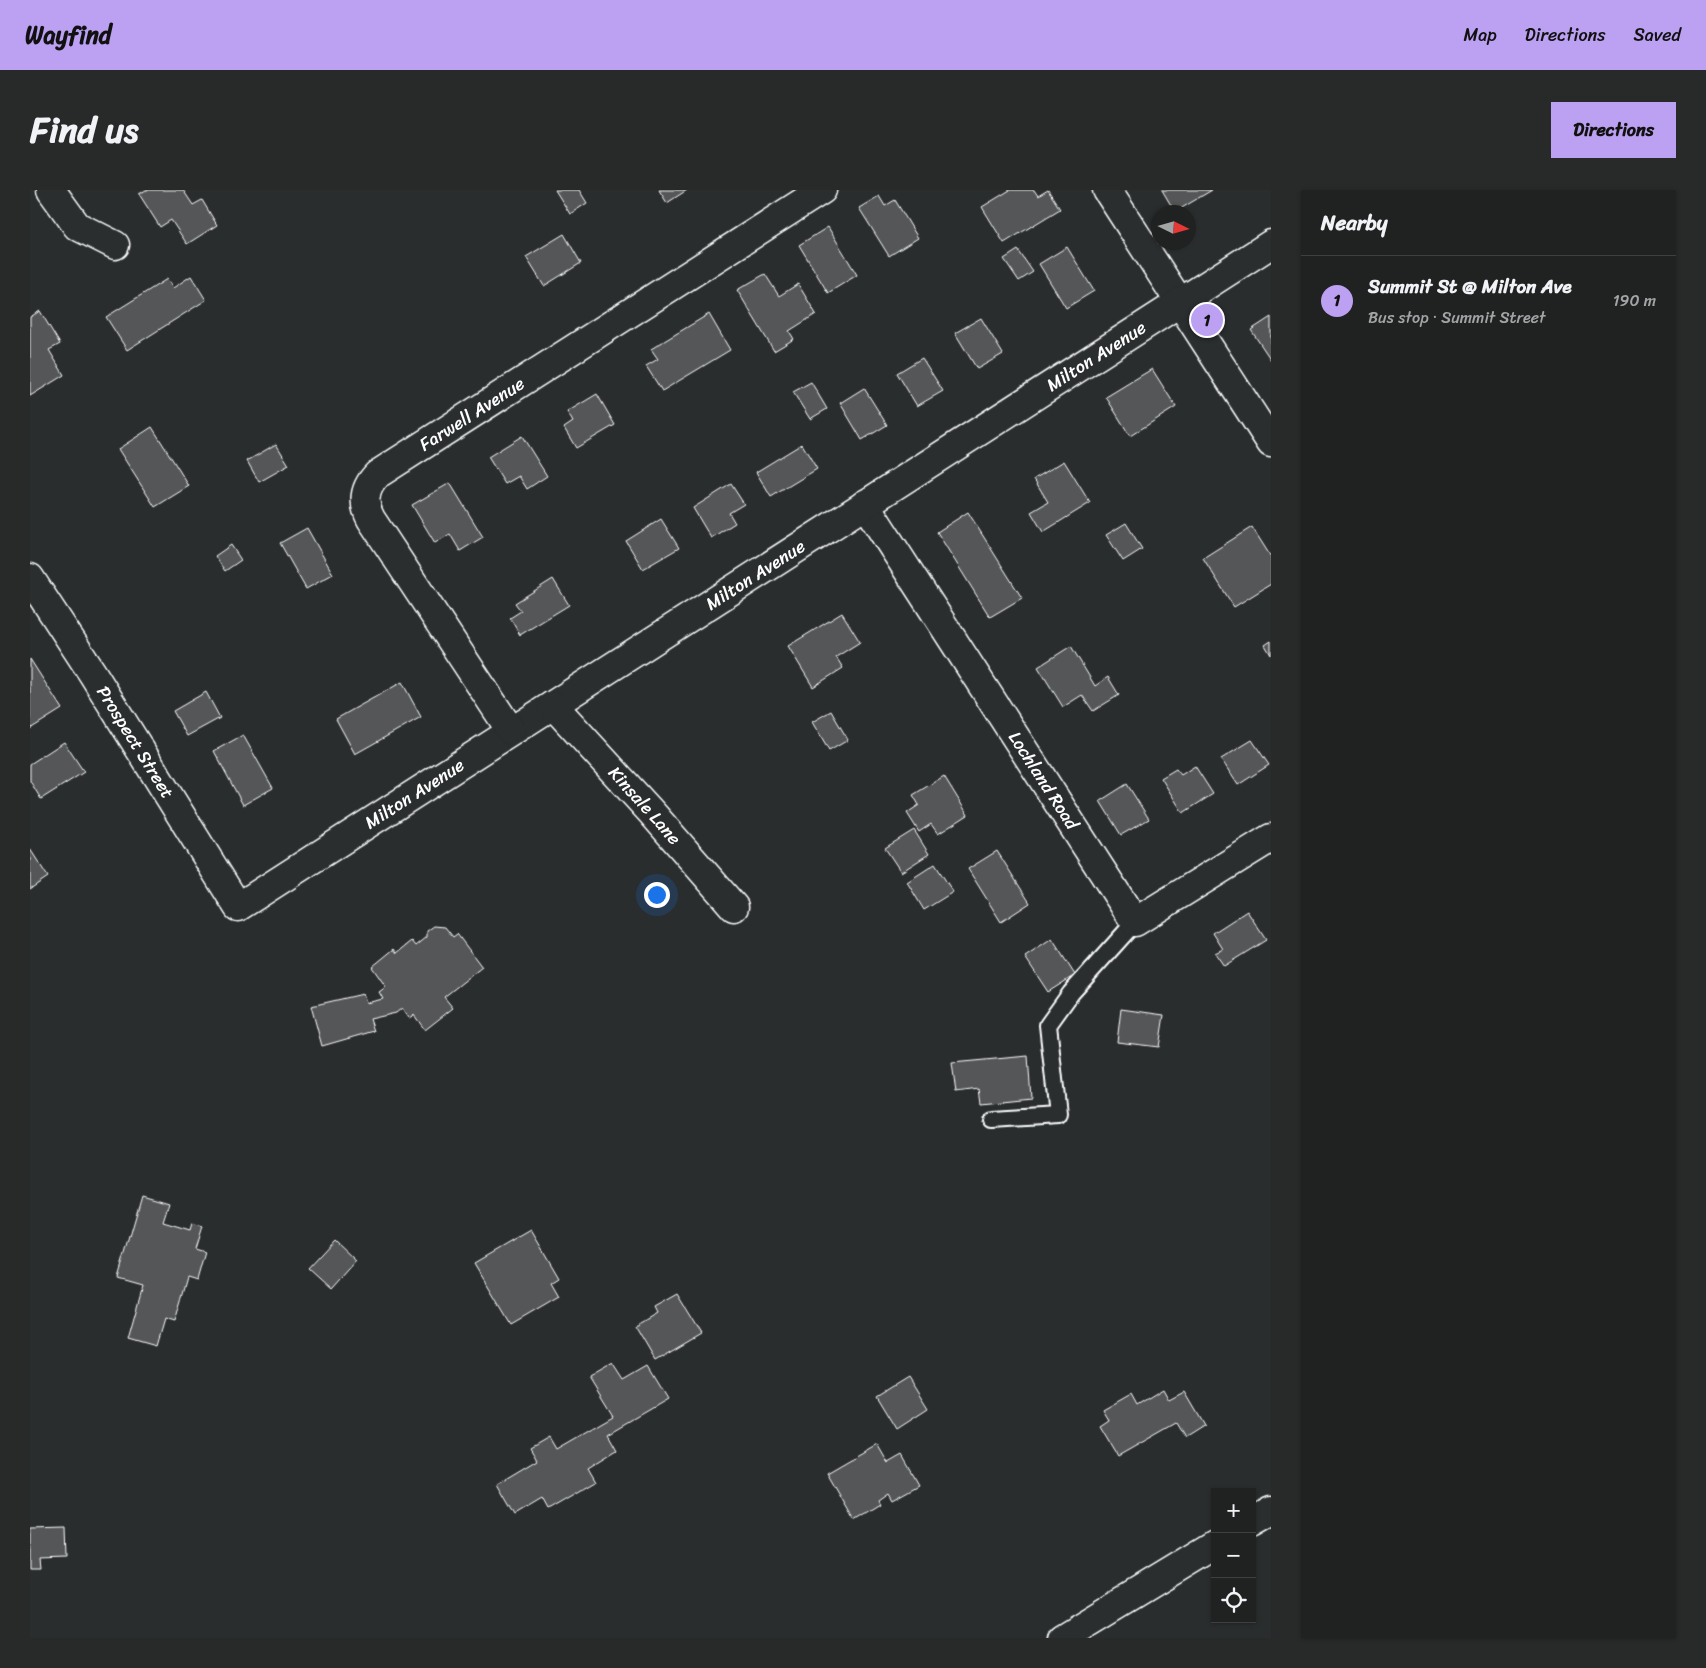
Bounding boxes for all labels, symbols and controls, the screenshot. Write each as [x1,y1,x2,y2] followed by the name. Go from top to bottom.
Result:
[25,14,111,56] text: Wayfind
[1464,19,1497,51] text: Map
[1525,19,1606,51] text: Directions
[1634,19,1681,51] text: Saved
[30,99,138,161] text: Find us
[1551,102,1676,158] button: Directions
[1321,204,1387,242] text: Nearby
[1151,205,1196,250] north arrow
[1368,270,1572,303] text: Summit St @ Milton Ave
[1334,286,1340,315] text: 1
[1613,286,1656,315] text: 190 m
[1191,301,1223,339] pin: 1
[1368,303,1545,332] text: Bus stop · Summit Street
[1040,312,1153,400] street label: Milton Avenue
[412,368,531,460] street label: Farwell Avenue
[699,531,812,619] street label: Milton Avenue
[88,679,183,805] street label: Prospect Street
[1000,724,1088,838] street label: Lochland Road
[358,750,471,838] street label: Milton Avenue
[600,758,689,852] street label: Kinsale Lane
[644,882,670,908] your location
[1211,1488,1256,1623] map controls
[1211,1488,1256,1533] button: +
[1211,1533,1256,1578] button: −
[1211,1578,1256,1623] button: locate

